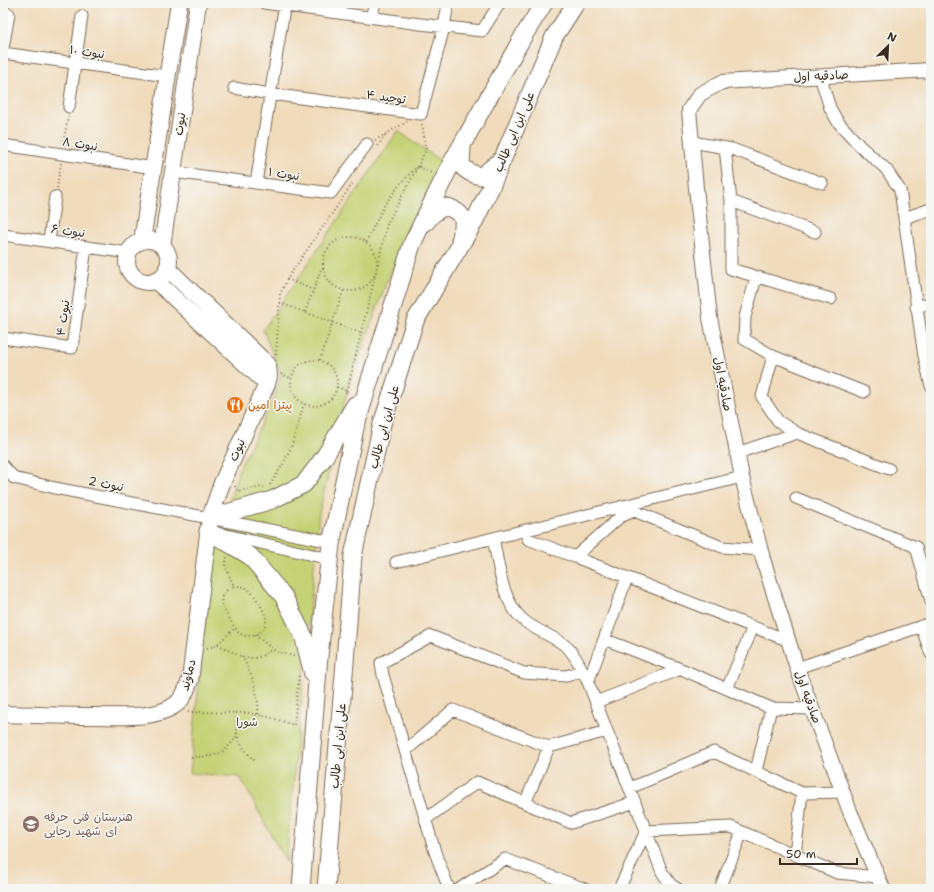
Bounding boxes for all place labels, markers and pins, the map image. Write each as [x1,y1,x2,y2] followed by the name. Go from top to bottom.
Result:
[225,395,245,415] restaurant icon: پیتزا امین
[248,397,292,413] place label: پیتزا امین
[44,809,133,839] place label: هنرستان فنی حرفه ای شهید رجایی
[21,814,41,834] school or university icon: هنرستان فنی حرفه ای شهید رجایی

